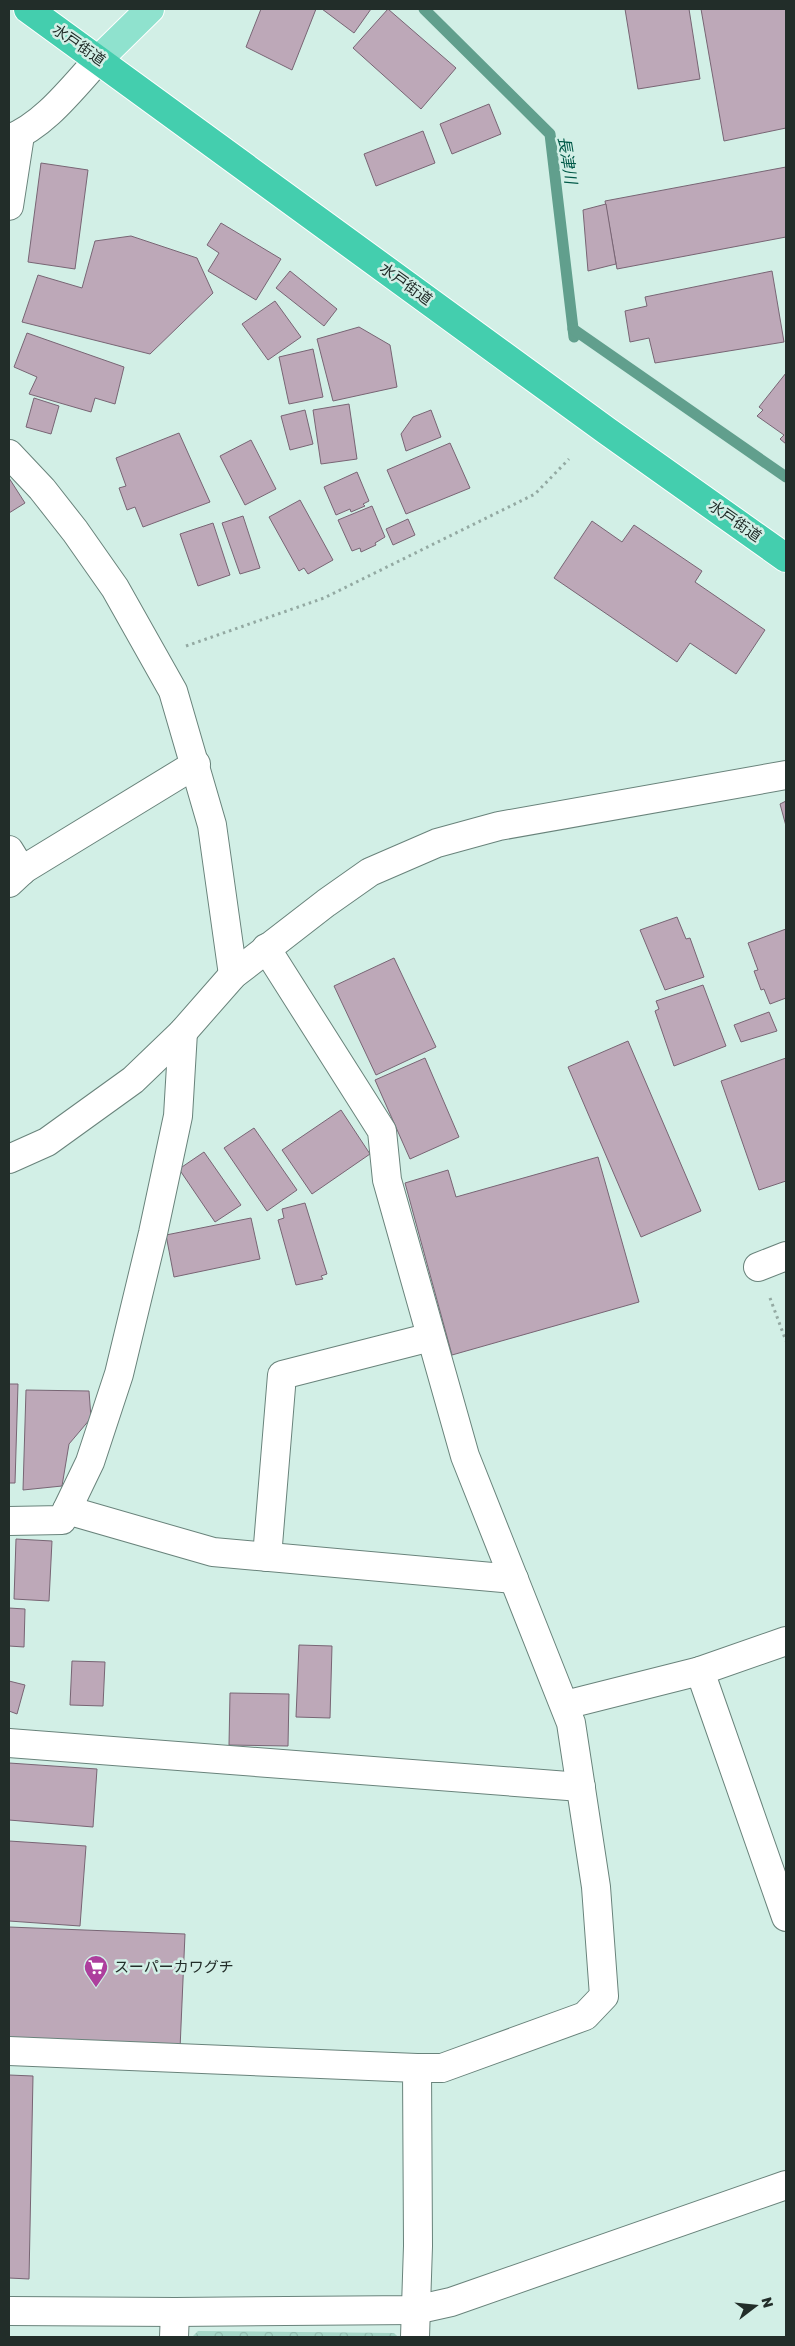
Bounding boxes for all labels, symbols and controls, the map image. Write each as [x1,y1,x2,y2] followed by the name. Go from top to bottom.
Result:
[49,20,109,70] street label: 水戸街道
[554,135,581,187] water label: 長津川
[376,259,436,309] street label: 水戸街道
[705,496,765,546] street label: 水戸街道
[83,1954,109,1988] supermarket icon: スーパーカワグチ
[114,1958,234,1976] place label: スーパーカワグチ
[730,2281,780,2331] north arrow
[757,2295,777,2310] text: N

